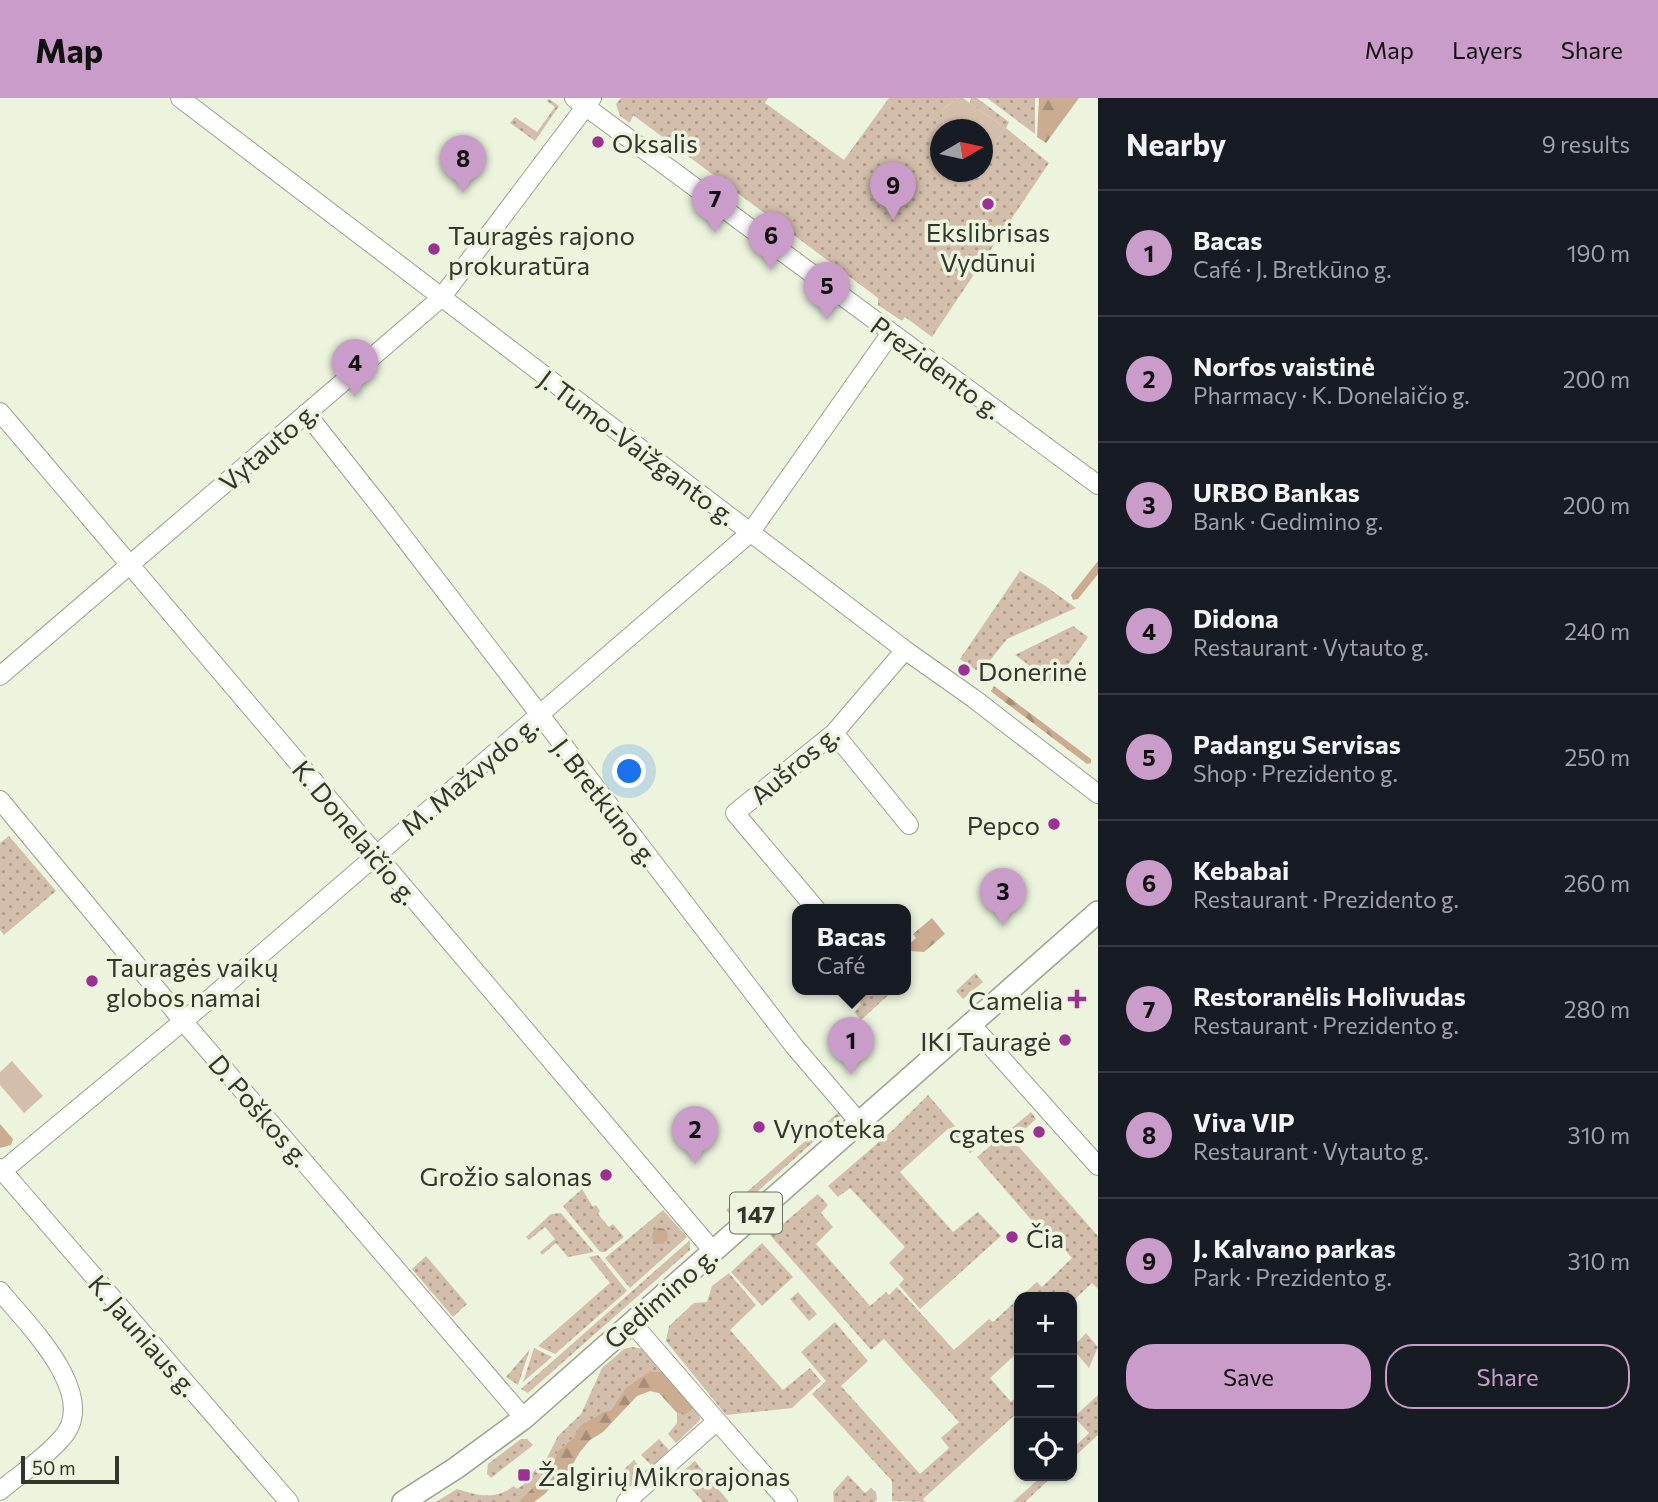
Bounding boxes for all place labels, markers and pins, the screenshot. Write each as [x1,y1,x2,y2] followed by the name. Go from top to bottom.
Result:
[612,127,698,158] place label: Oksalis
[590,134,606,150] marker: Oksalis
[440,135,486,193] pin: 8
[870,162,916,220] pin: 9
[692,175,738,233] pin: 7
[980,196,996,212] marker: Ekslibrisas Vydūnui
[748,212,794,270] pin: 6
[926,216,1050,277] place label: Ekslibrisas Vydūnui
[448,219,635,280] place label: Tauragės rajono prokuratūra
[426,241,442,257] marker: Tauragės rajono prokuratūra
[804,262,850,320] pin: 5
[332,339,378,397] pin: 4
[978,655,1087,686] place label: Donerinė
[956,662,972,678] marker: Donerinė
[967,809,1040,840] place label: Pepco
[1046,816,1062,832] marker: Pepco
[980,868,1026,926] pin: 3
[106,951,279,1012] place label: Tauragės vaikų globos namai
[84,973,100,989] marker: Tauragės vaikų globos namai
[968,984,1063,1015] place label: Camelia
[1069,991,1085,1007] marker: Camelia
[828,1017,874,1075] pin: 1
[920,1025,1051,1056] place label: IKI Tauragė
[1057,1032,1073,1048] marker: IKI Tauragė
[672,1106,718,1164] pin: 2
[773,1112,886,1143] place label: Vynoteka
[949,1117,1025,1148] place label: cgates
[751,1119,767,1135] marker: Vynoteka
[1031,1124,1047,1140] marker: cgates
[419,1160,592,1191] place label: Grožio salonas
[598,1167,614,1183] marker: Grožio salonas
[1026,1222,1064,1253] place label: Čia
[1004,1229,1020,1245] marker: Čia
[538,1460,790,1491] place label: Žalgirių Mikrorajonas
[516,1467,532,1483] marker: Žalgirių Mikrorajonas

